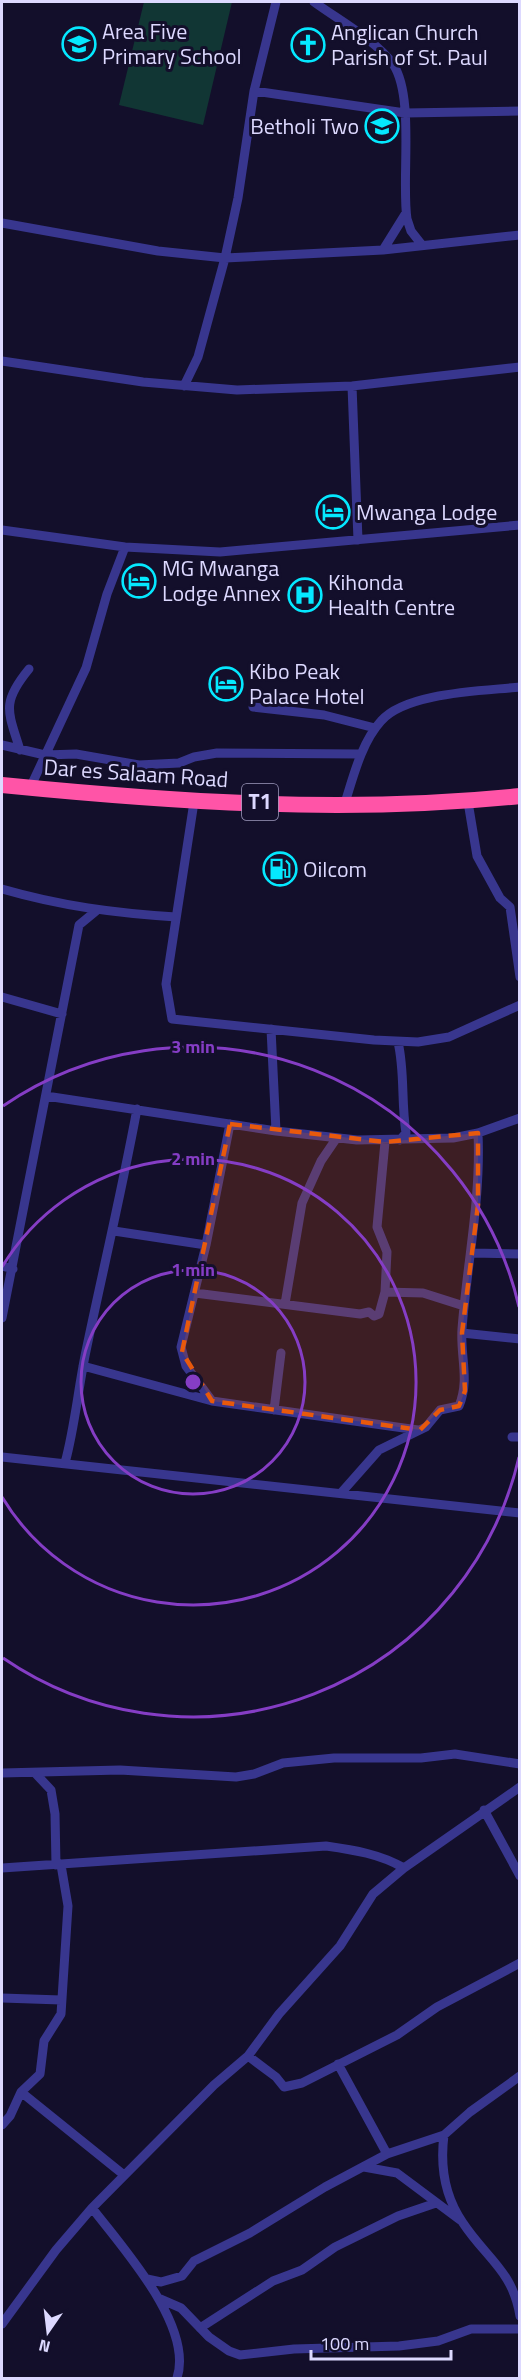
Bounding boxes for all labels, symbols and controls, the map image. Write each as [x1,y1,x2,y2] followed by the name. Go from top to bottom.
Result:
[102,14,242,73] place label: Area Five Primary School
[331,15,488,74] place label: Anglican Church Parish of St. Paul
[61,26,97,62] school or university icon: Area Five Primary School
[290,27,326,63] church icon: Anglican Church Parish of St. Paul
[364,108,400,144] school or university icon: Betholi Two
[250,109,359,143] place label: Betholi Two
[315,494,351,530] hotel icon: Mwanga Lodge
[356,495,497,529] place label: Mwanga Lodge
[162,551,281,610] place label: MG Mwanga Lodge Annex
[121,563,157,599] hotel icon: MG Mwanga Lodge Annex
[328,565,455,624] place label: Kihonda Health Centre
[287,577,323,613] hospital icon: Kihonda Health Centre
[249,654,365,713] place label: Kibo Peak Palace Hotel
[208,666,244,702] hotel icon: Kibo Peak Palace Hotel
[43,750,229,796] street label: Dar es Salaam Road
[242,784,278,820] road number: T1
[262,851,298,887] fuel station icon: Oilcom
[303,852,367,886] place label: Oilcom
[171,1033,215,1060] text: 3 min
[171,1145,215,1172] text: 2 min
[171,1256,215,1283] text: 1 min
[183,1372,203,1392] centre of rings
[18,2302,78,2362] north arrow
[311,2323,450,2361] scale bar
[320,2330,369,2357] text: 100 m
[36,2334,53,2360] text: N

